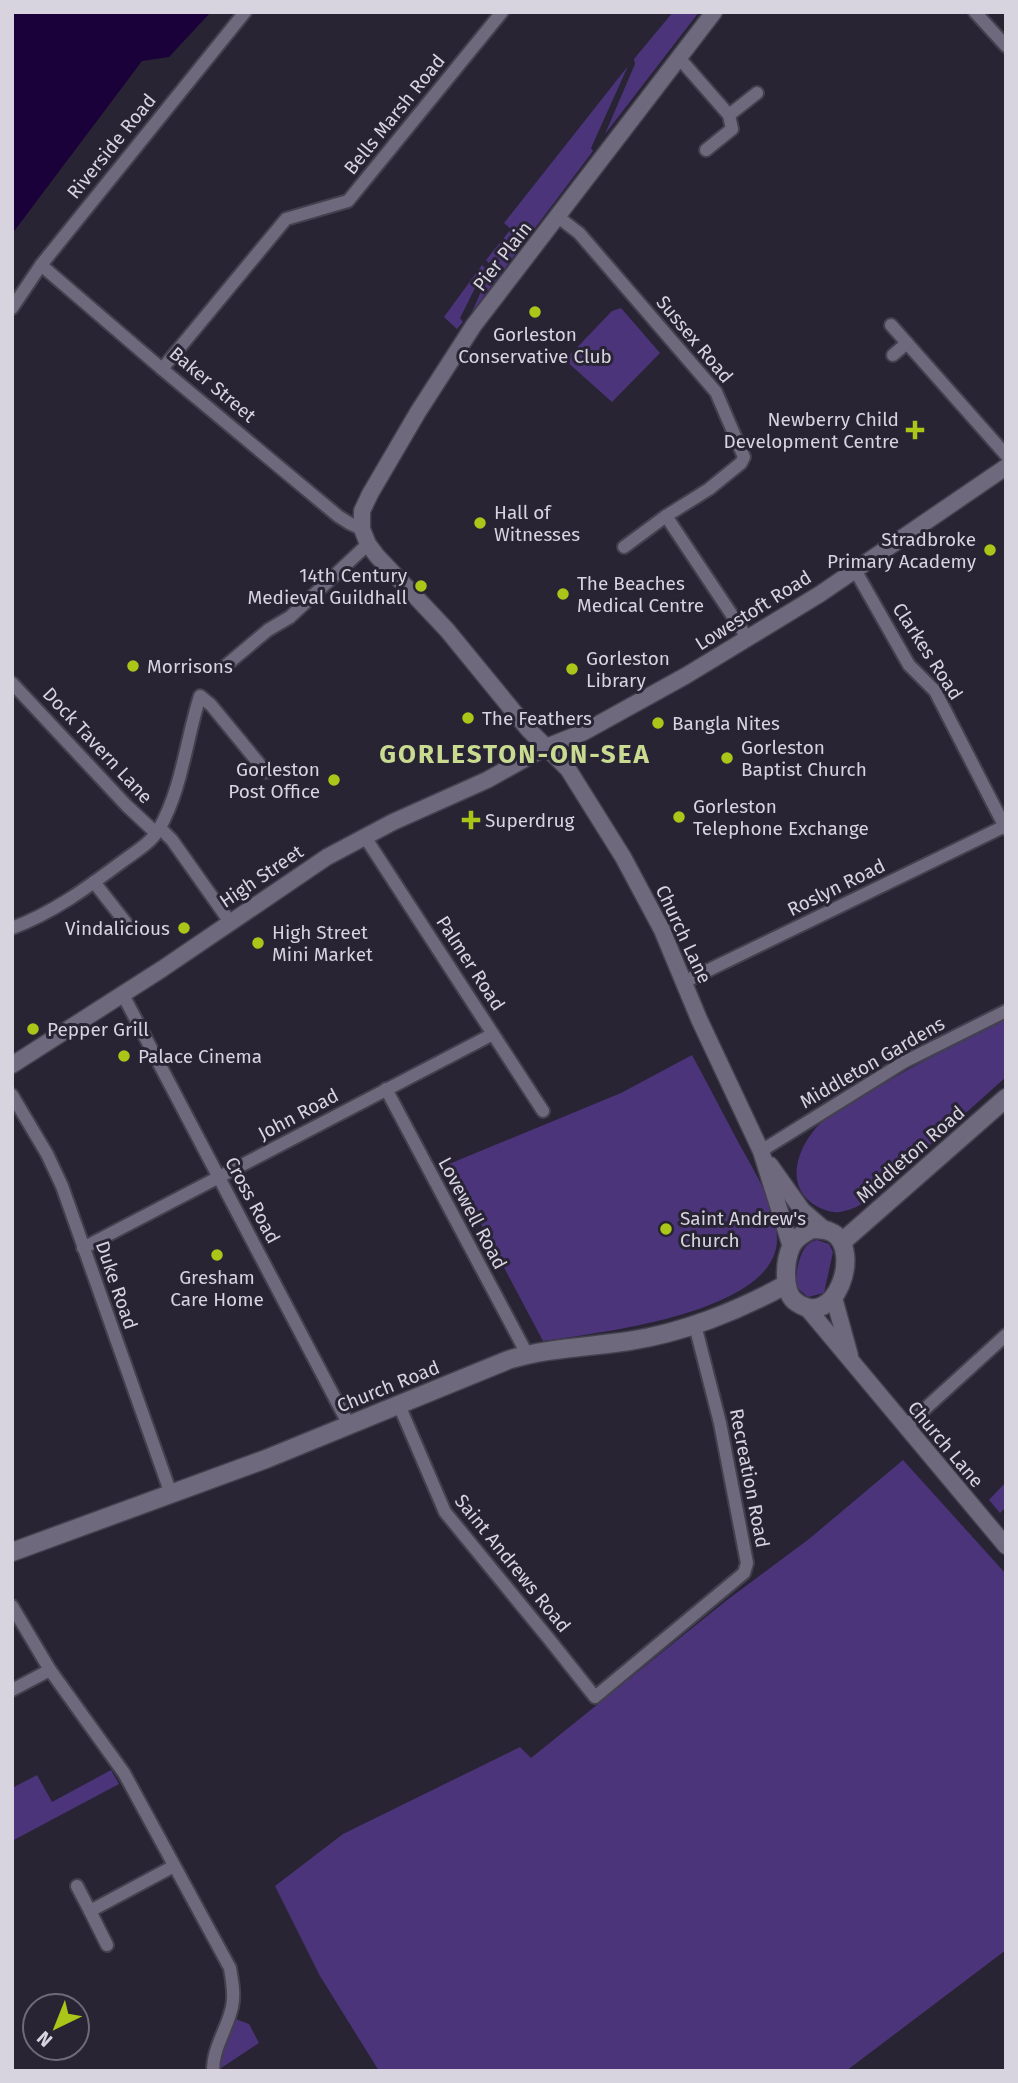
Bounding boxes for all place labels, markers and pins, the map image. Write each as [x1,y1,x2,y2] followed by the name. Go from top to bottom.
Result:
[527,304,543,320] marker: Gorleston Conservative Club
[458,323,612,368] place label: Gorleston Conservative Club
[724,408,899,453] place label: Newberry Child Development Centre
[905,420,925,440] marker: Newberry Child Development Centre
[494,501,580,546] place label: Hall of Witnesses
[472,515,488,531] marker: Hall of Witnesses
[827,528,977,573] place label: Stradbroke Primary Academy
[982,542,998,558] marker: Stradbroke Primary Academy
[247,564,408,609] place label: 14th Century Medieval Guildhall
[577,572,704,617] place label: The Beaches Medical Centre
[413,578,429,594] marker: 14th Century Medieval Guildhall
[555,586,571,602] marker: The Beaches Medical Centre
[586,647,670,692] place label: Gorleston Library
[147,655,233,678] place label: Morrisons
[125,658,141,674] marker: Morrisons
[564,661,580,677] marker: Gorleston Library
[482,707,592,730] place label: The Feathers
[460,710,476,726] marker: The Feathers
[672,712,780,735] place label: Bangla Nites
[650,715,666,731] marker: Bangla Nites
[741,736,867,781] place label: Gorleston Baptist Church
[719,750,735,766] marker: Gorleston Baptist Church
[228,758,320,803] place label: Gorleston Post Office
[326,772,342,788] marker: Gorleston Post Office
[693,795,869,840] place label: Gorleston Telephone Exchange
[485,809,575,832] place label: Superdrug
[671,809,687,825] marker: Gorleston Telephone Exchange
[463,812,479,828] marker: Superdrug
[65,917,170,940] place label: Vindalicious
[176,920,192,936] marker: Vindalicious
[272,921,373,966] place label: High Street Mini Market
[250,935,266,951] marker: High Street Mini Market
[47,1018,149,1041] place label: Pepper Grill
[25,1021,41,1037] marker: Pepper Grill
[138,1045,262,1068] place label: Palace Cinema
[116,1048,132,1064] marker: Palace Cinema
[680,1207,806,1252] place label: Saint Andrew's Church
[658,1221,674,1237] marker: Saint Andrew's Church
[209,1247,225,1263] marker: Gresham Care Home
[170,1266,264,1311] place label: Gresham Care Home

